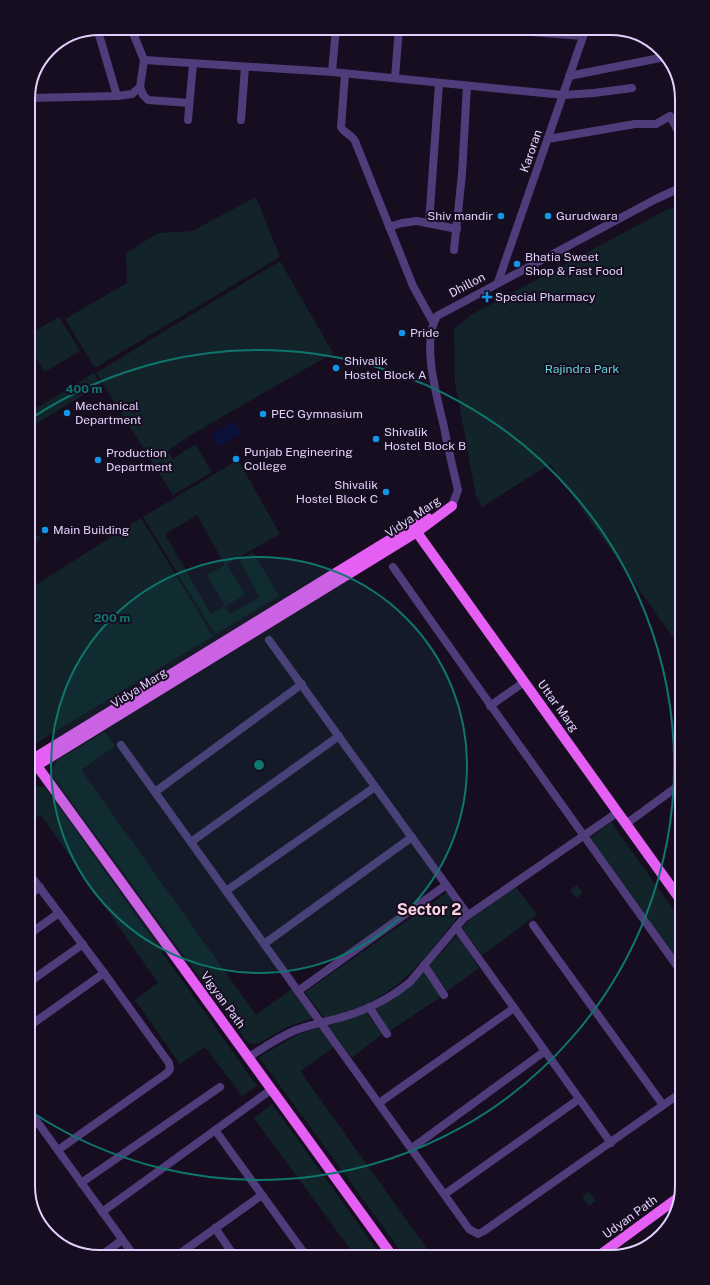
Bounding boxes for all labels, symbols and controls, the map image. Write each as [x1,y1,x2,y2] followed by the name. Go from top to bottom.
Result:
[517,128,545,174] street label: Karoran
[427,209,493,223] place label: Shiv mandir
[556,209,618,223] place label: Gurudwara
[496,211,506,221] marker: Shiv mandir
[543,211,553,221] marker: Gurudwara
[525,250,623,278] place label: Bhatia Sweet Shop & Fast Food
[512,259,522,269] marker: Bhatia Sweet Shop & Fast Food
[447,270,487,300] street label: Dhillon
[495,290,596,304] place label: Special Pharmacy
[482,292,492,302] marker: Special Pharmacy
[410,326,439,340] place label: Pride
[397,328,407,338] marker: Pride
[344,354,427,382] place label: Shivalik Hostel Block A
[545,362,620,376] park label: Rajindra Park
[331,363,341,373] marker: Shivalik Hostel Block A
[66,382,103,396] text: 400 m
[75,399,142,427] place label: Mechanical Department
[271,407,363,421] place label: PEC Gymnasium
[62,408,72,418] marker: Mechanical Department
[258,409,268,419] marker: PEC Gymnasium
[384,425,466,453] place label: Shivalik Hostel Block B
[371,434,381,444] marker: Shivalik Hostel Block B
[244,445,353,473] place label: Punjab Engineering College
[106,446,173,474] place label: Production Department
[231,454,241,464] marker: Punjab Engineering College
[93,455,103,465] marker: Production Department
[296,478,378,506] place label: Shivalik Hostel Block C
[381,487,391,497] marker: Shivalik Hostel Block C
[383,494,443,540] street label: Vidya Marg
[53,523,129,537] place label: Main Building
[40,525,50,535] marker: Main Building
[94,611,130,625] text: 200 m
[108,665,170,711] street label: Vidya Marg
[534,677,582,735] street label: Uttar Marg
[252,758,266,772] centre of rings
[397,900,461,919] district label: Sector 2
[198,969,248,1031] street label: Vigyan Path
[600,1193,660,1241] street label: Udyan Path

